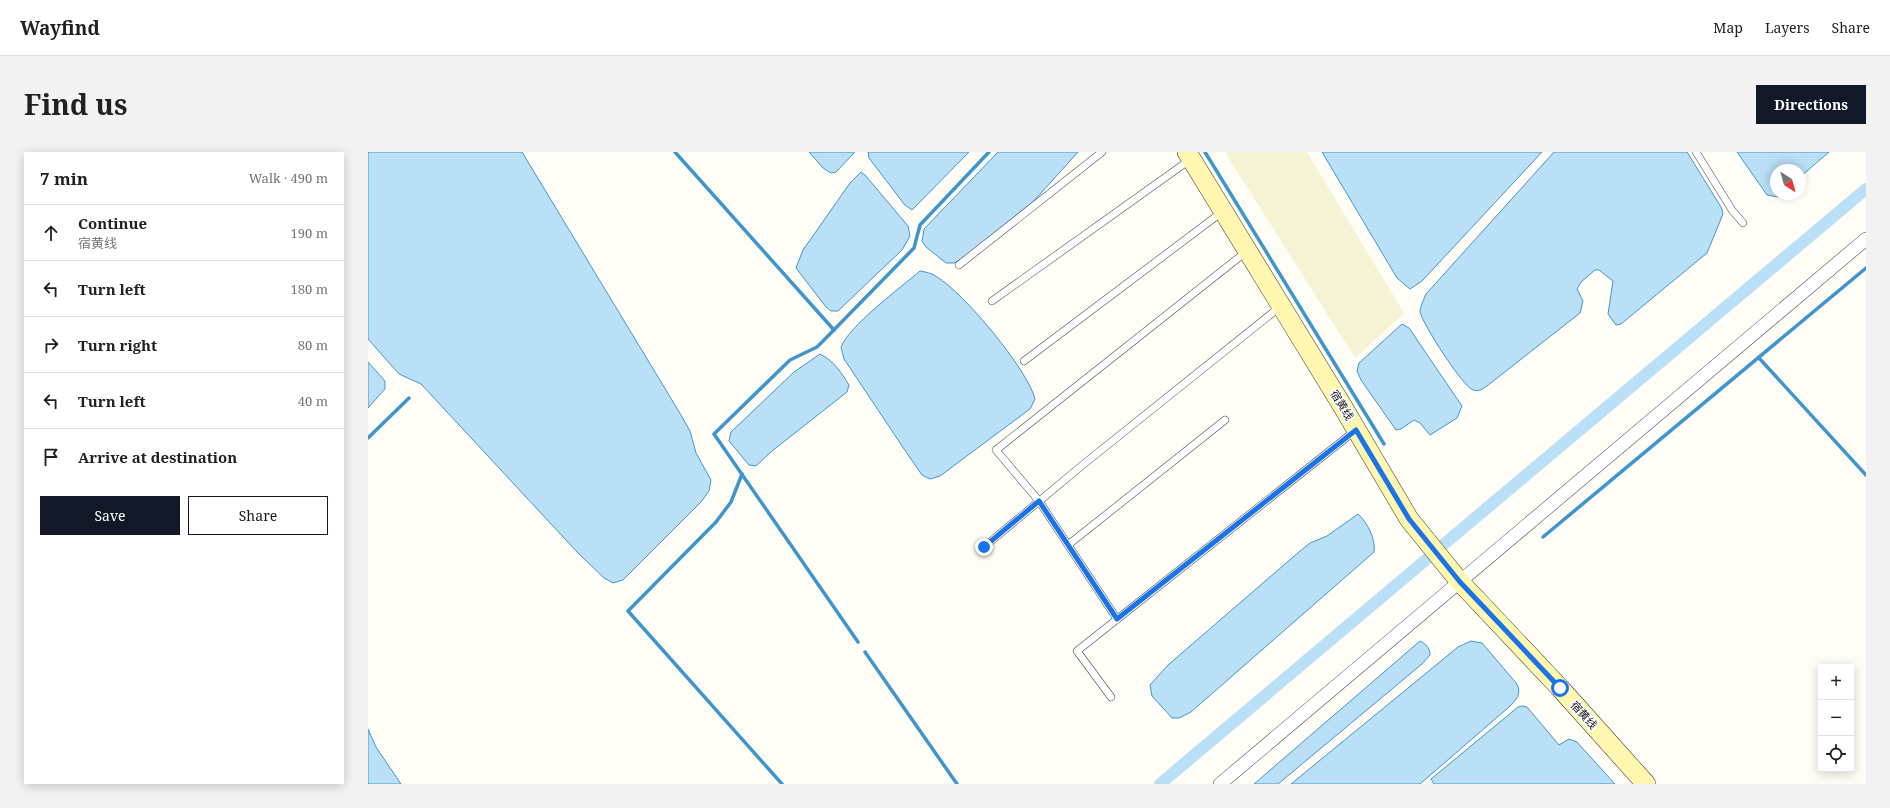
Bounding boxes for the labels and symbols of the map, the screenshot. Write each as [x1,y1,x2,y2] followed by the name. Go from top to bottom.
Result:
[1770,164,1806,200] north arrow
[1328,387,1357,423] street label: 宿黄线
[975,538,993,556] route end
[1551,679,1569,697] route start
[1568,697,1601,732] street label: 宿黄线

